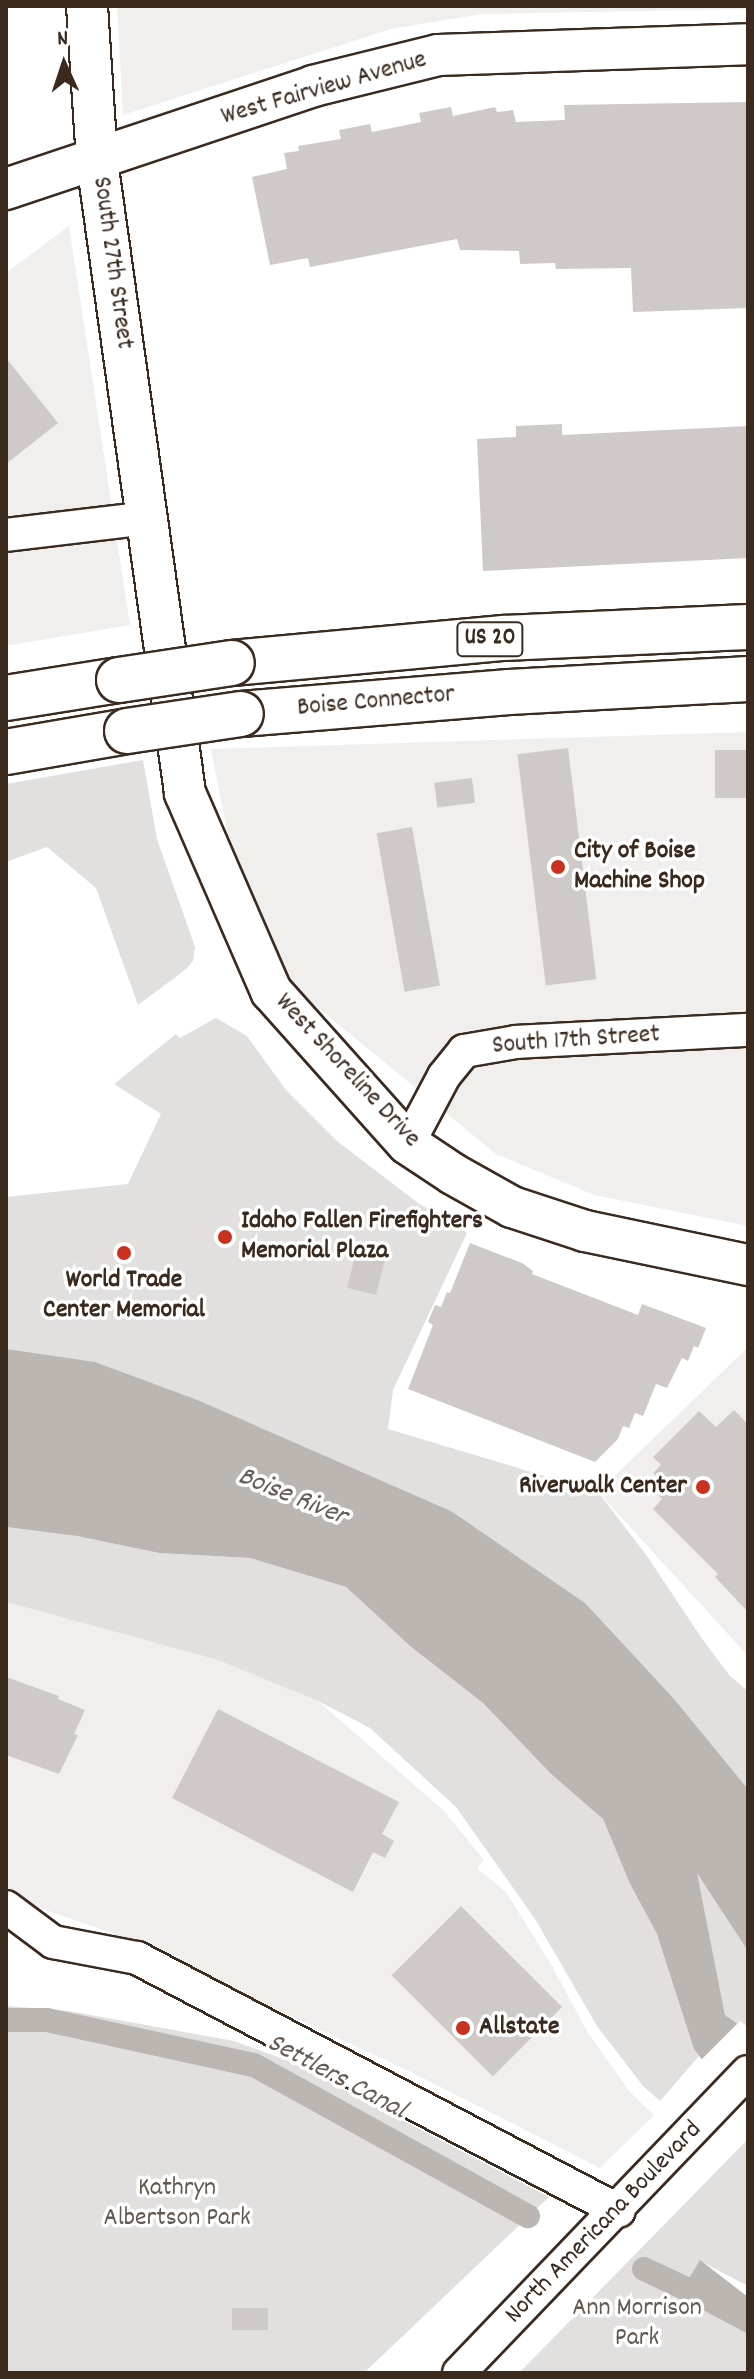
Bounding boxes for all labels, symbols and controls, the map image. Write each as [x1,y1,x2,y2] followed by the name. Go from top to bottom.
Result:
[24,24,104,104] north arrow
[56,24,69,55] text: N
[218,45,430,133] street label: West Fairview Avenue
[84,175,140,351] street label: South 27th Street
[456,619,524,659] road number: US 20
[296,680,456,724] street label: Boise Connector
[574,836,705,898] place label: City of Boise Machine Shop
[549,858,567,876] marker: City of Boise Machine Shop
[268,987,426,1155] street label: West Shoreline Drive
[491,1020,661,1062] street label: South 17th Street
[241,1206,483,1268] place label: Idaho Fallen Firefighters Memorial Plaza
[216,1228,234,1246] marker: Idaho Fallen Firefighters Memorial Plaza
[115,1244,133,1262] marker: World Trade Center Memorial
[43,1265,205,1326] place label: World Trade Center Memorial
[233,1461,351,1535] water label: Boise River
[519,1471,687,1503] place label: Riverwalk Center
[694,1478,712,1496] marker: Riverwalk Center
[479,2012,559,2044] place label: Allstate
[454,2019,472,2037] marker: Allstate
[261,2027,411,2129] water label: Settlers Canal
[499,2115,709,2331] street label: North Americana Boulevard
[103,2173,251,2234] park label: Kathryn Albertson Park
[572,2293,702,2354] park label: Ann Morrison Park

